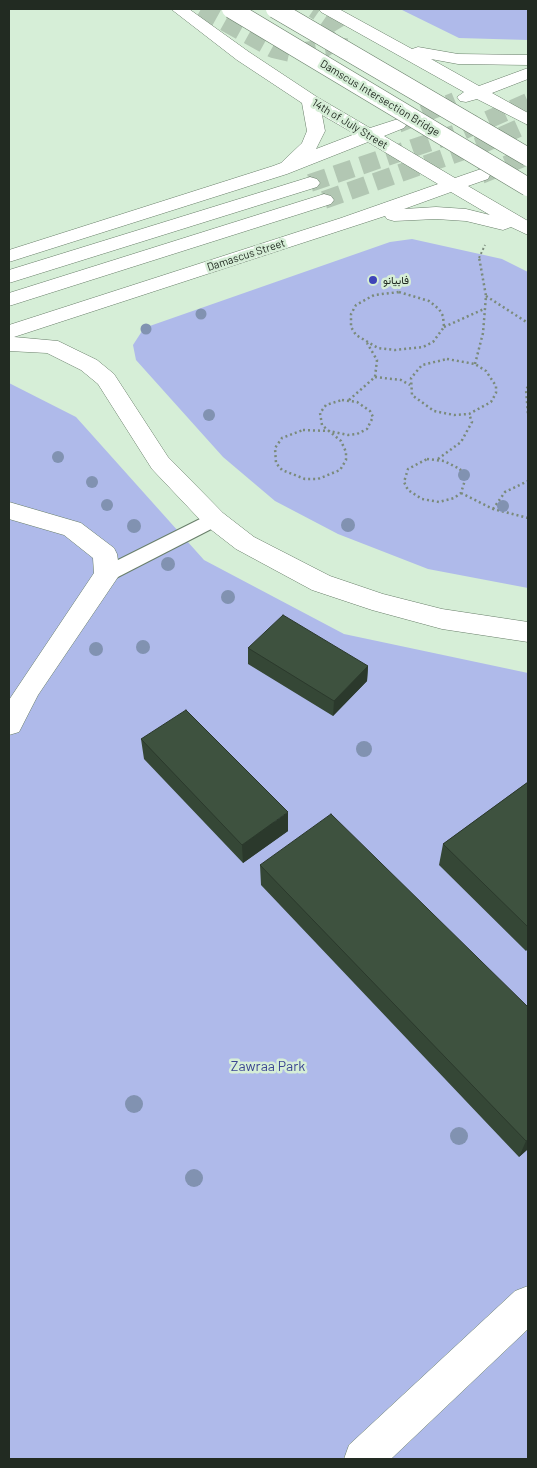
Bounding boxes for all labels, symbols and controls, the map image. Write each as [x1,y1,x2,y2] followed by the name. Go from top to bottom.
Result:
[318,57,442,139] street label: Damscus Intersection Bridge
[310,96,390,152] street label: 14th of July Street
[205,236,287,274] street label: Damascus Street
[383,273,409,287] place label: فابيانو
[367,274,379,286] marker: فابيانو
[231,1058,305,1074] park label: Zawraa Park

